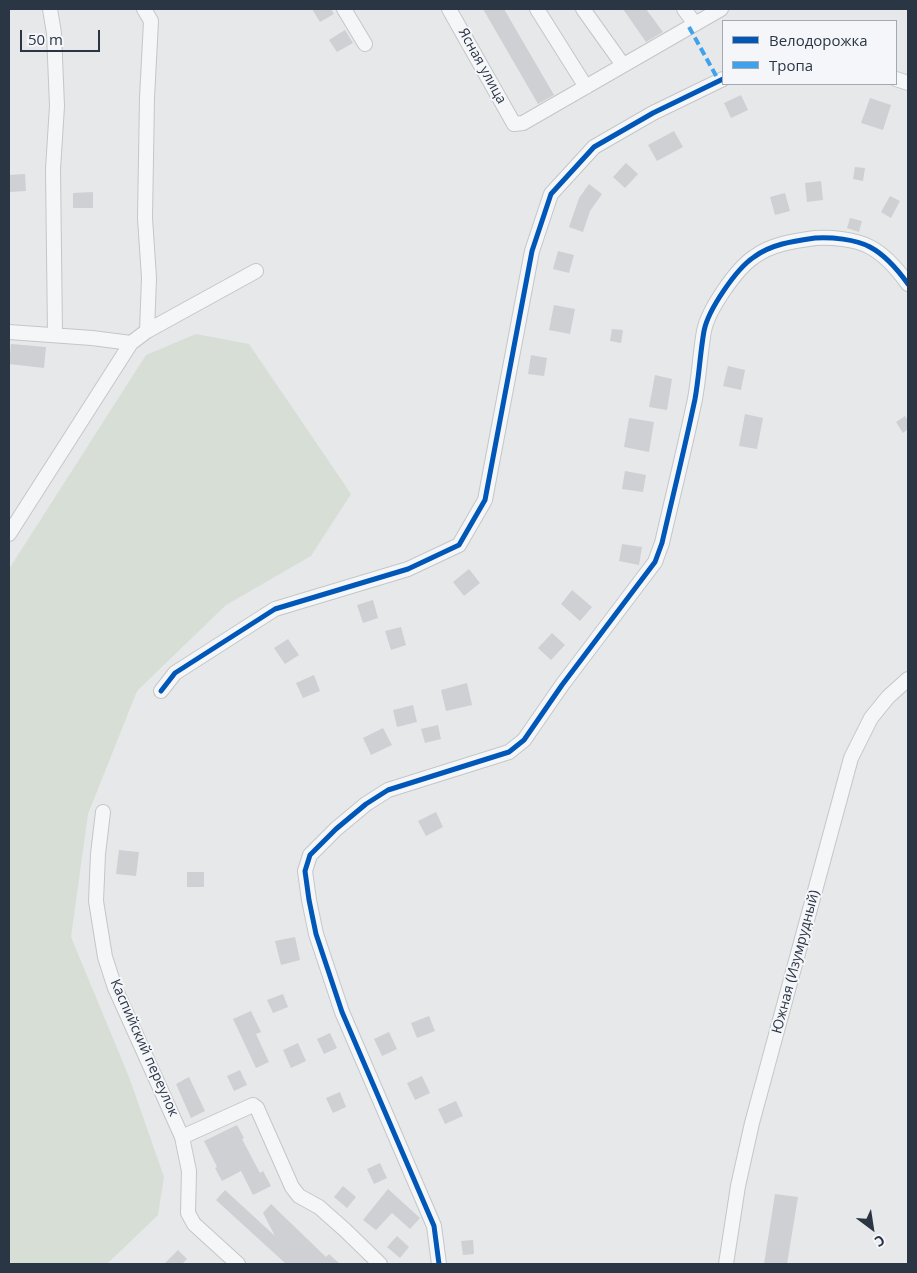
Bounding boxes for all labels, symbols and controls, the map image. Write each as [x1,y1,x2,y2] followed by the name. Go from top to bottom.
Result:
[22,20,102,52] scale bar
[722,20,897,85] legend
[454,25,510,107] street label: Ясная улица
[28,29,63,49] text: 50 m
[769,30,868,50] text: Велодорожка
[769,55,813,75] text: Тропа
[769,888,823,1036] street label: Южная (Изумрудный)
[106,977,182,1119] street label: Каспийский переулок
[847,1203,897,1253] north arrow
[871,1231,889,1252] text: С

